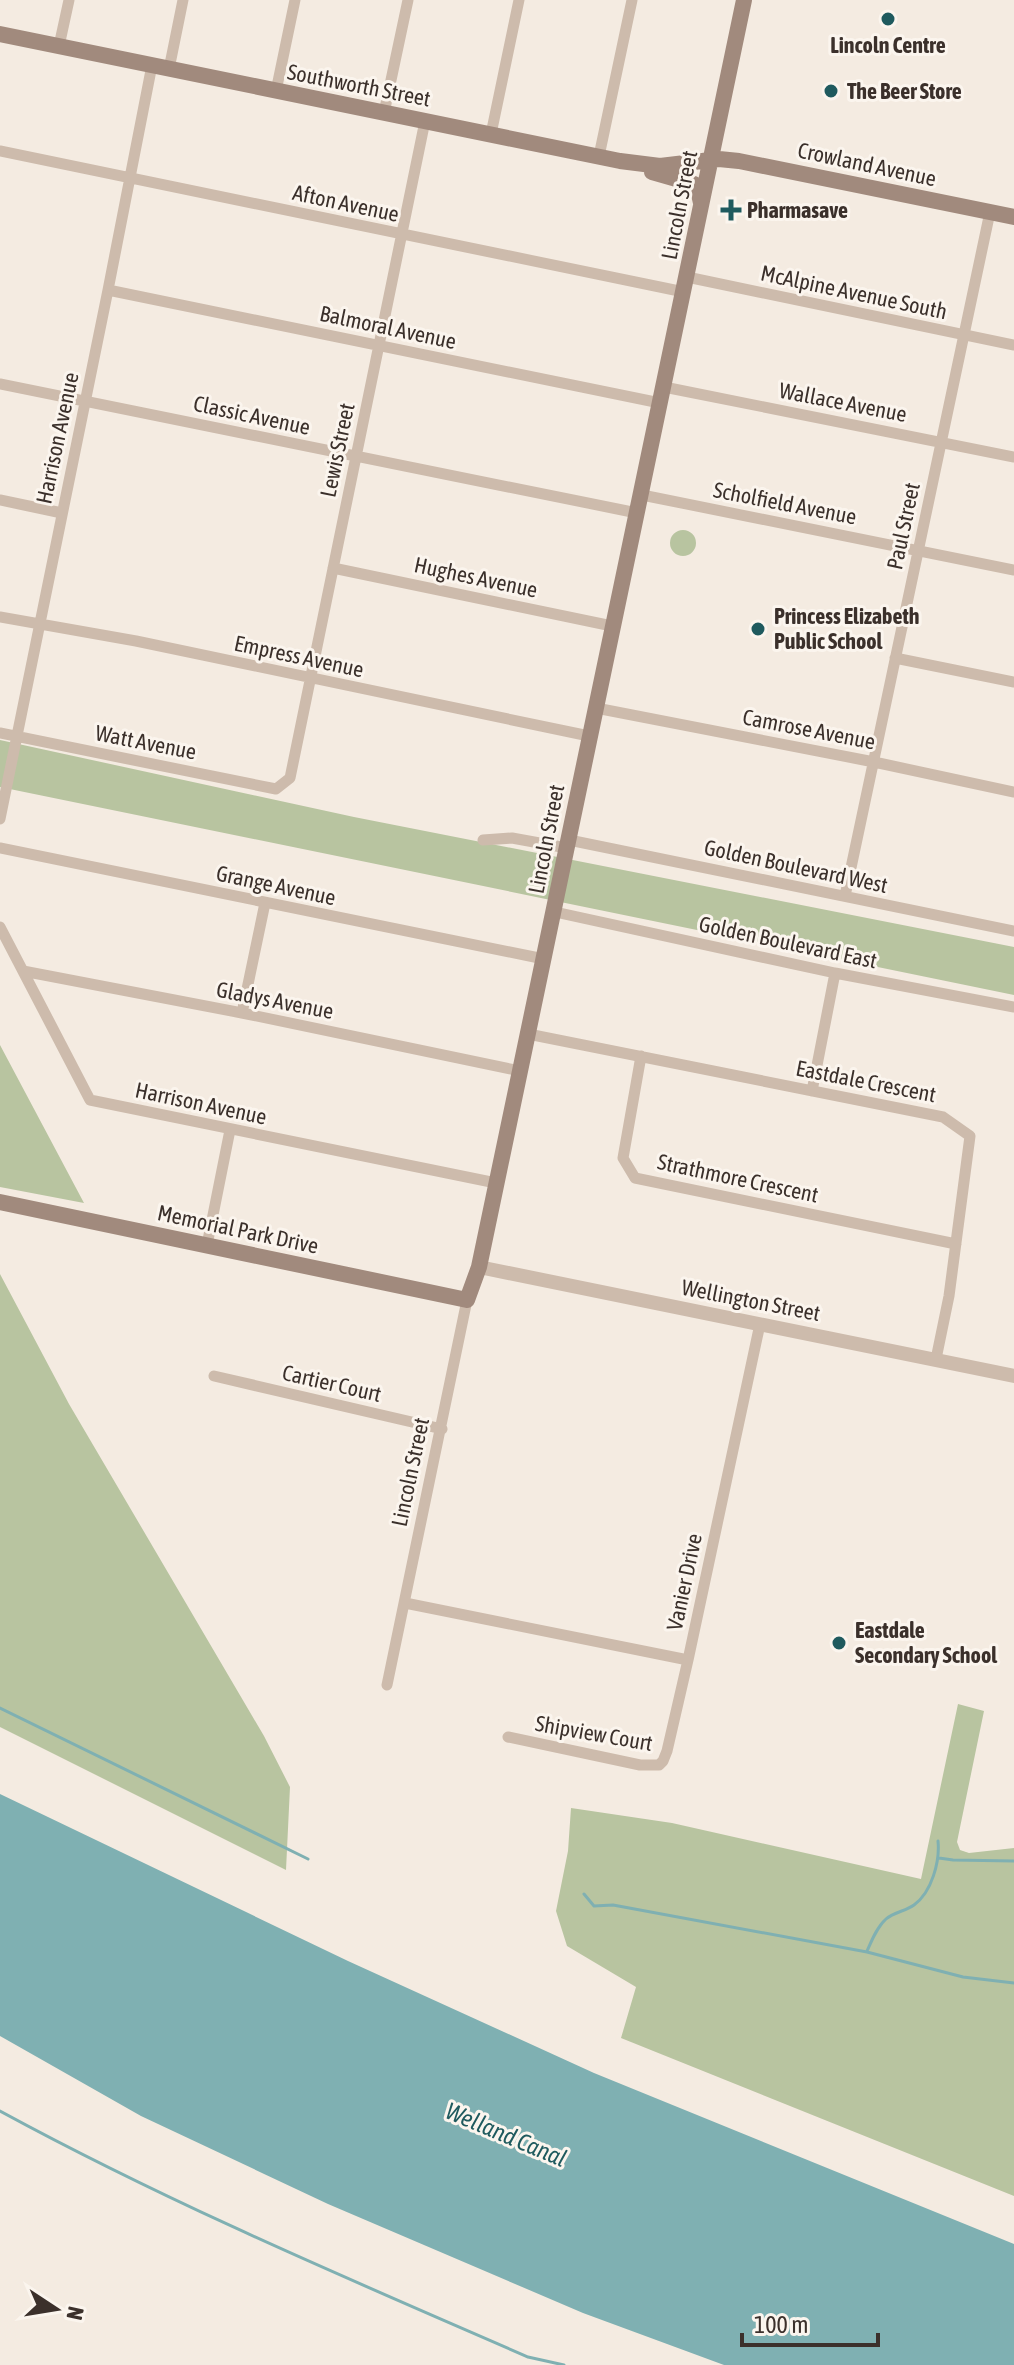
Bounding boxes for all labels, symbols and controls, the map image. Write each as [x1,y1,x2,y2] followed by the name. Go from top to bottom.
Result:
[879,10,897,28] marker: Lincoln Centre
[830,32,946,58] place label: Lincoln Centre
[285,58,433,112] street label: Southworth Street
[847,78,962,104] place label: The Beer Store
[822,82,840,100] marker: The Beer Store
[795,137,939,191] street label: Crowland Avenue
[656,148,702,262] street label: Lincoln Street
[291,179,401,227] street label: Afton Avenue
[747,197,848,223] place label: Pharmasave
[722,201,740,219] marker: Pharmasave
[758,260,950,324] street label: McAlpine Avenue South
[317,300,459,354] street label: Balmoral Avenue
[30,370,84,506] street label: Harrison Avenue
[777,377,909,427] street label: Wallace Avenue
[191,390,313,440] street label: Classic Avenue
[314,401,360,499] street label: Lewis Street
[711,476,859,530] street label: Scholfield Avenue
[881,480,925,572] street label: Paul Street
[412,551,540,603] street label: Hughes Avenue
[774,603,920,654] place label: Princess Elizabeth Public School
[749,620,767,638] marker: Princess Elizabeth Public School
[232,630,366,682] street label: Empress Avenue
[741,703,877,755] street label: Camrose Avenue
[93,719,199,765] street label: Watt Avenue
[523,782,569,896] street label: Lincoln Street
[702,834,890,898] street label: Golden Boulevard West
[214,860,338,910] street label: Grange Avenue
[697,910,879,974] street label: Golden Boulevard East
[214,976,336,1024] street label: Gladys Avenue
[794,1055,938,1107] street label: Eastdale Crescent
[133,1076,269,1130] street label: Harrison Avenue
[655,1148,821,1208] street label: Strathmore Crescent
[155,1199,321,1259] street label: Memorial Park Drive
[680,1274,822,1326] street label: Wellington Street
[280,1359,384,1407] street label: Cartier Court
[386,1415,434,1529] street label: Lincoln Street
[661,1531,707,1633] street label: Vanier Drive
[855,1617,998,1668] place label: Eastdale Secondary School
[830,1634,848,1652] marker: Eastdale Secondary School
[533,1710,655,1756] street label: Shipview Court
[442,2097,571,2172] water label: Welland Canal
[16,2269,96,2349] north arrow
[742,2297,878,2347] scale bar
[61,2304,90,2322] text: N
[754,2311,808,2338] text: 100 m

